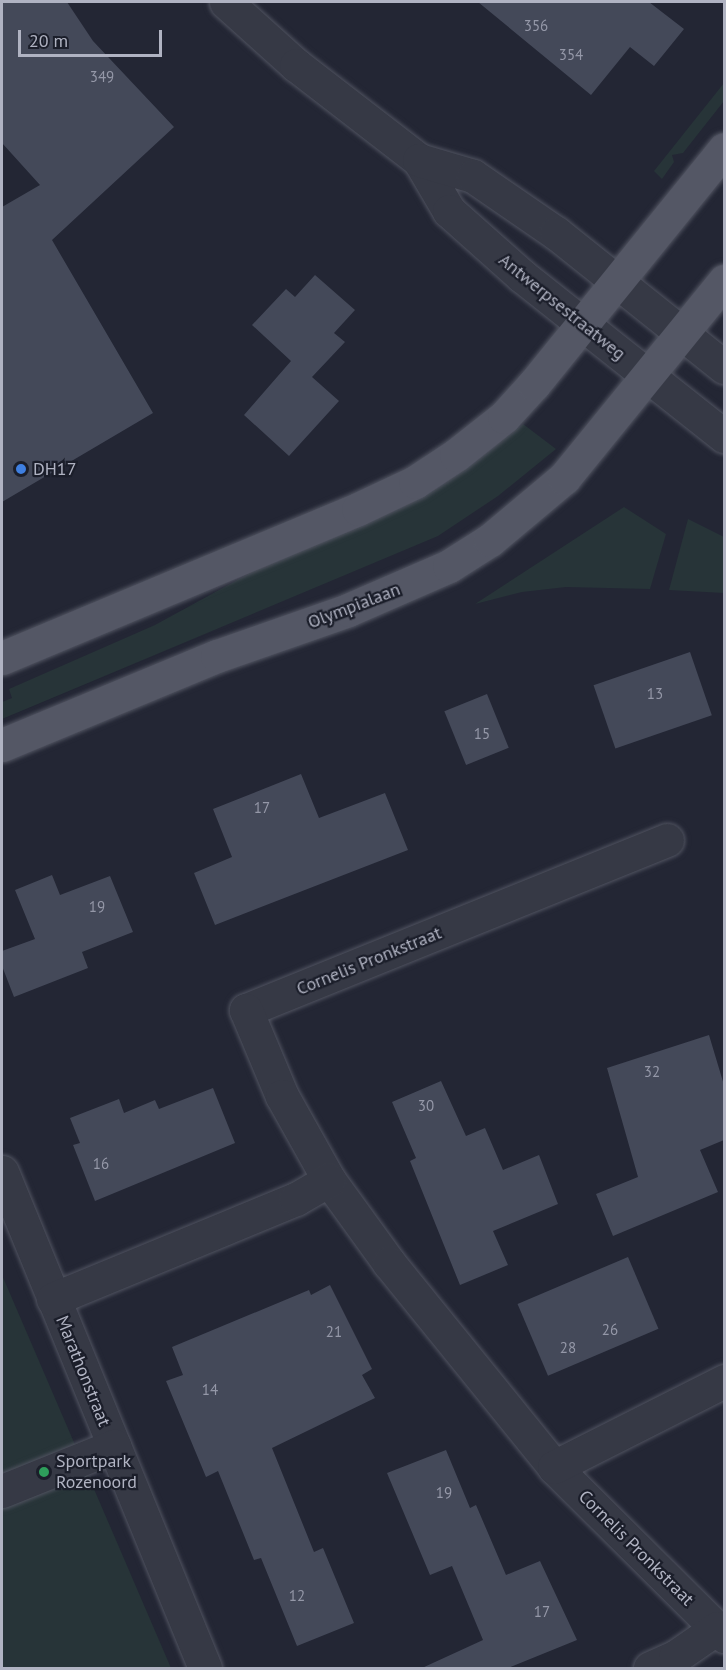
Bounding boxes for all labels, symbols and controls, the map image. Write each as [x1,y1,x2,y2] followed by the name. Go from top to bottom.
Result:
[524,17,548,35] house number: 356
[21,18,165,56] scale bar
[29,29,68,52] text: 20 m
[559,46,583,64] house number: 354
[90,68,114,86] house number: 349
[494,249,630,365] street label: Antwerpsestraatweg
[33,458,76,480] place label: DH17
[14,462,28,476] marker: DH17
[305,579,403,633] street label: Olympialaan
[647,685,663,703] house number: 13
[474,725,490,743] house number: 15
[254,799,270,817] house number: 17
[89,898,105,916] house number: 19
[293,922,445,1000] street label: Cornelis Pronkstraat
[644,1063,660,1081] house number: 32
[418,1097,434,1115] house number: 30
[93,1155,109,1173] house number: 16
[51,1313,115,1429] street label: Marathonstraat
[602,1321,618,1339] house number: 26
[326,1323,342,1341] house number: 21
[560,1339,576,1357] house number: 28
[202,1381,218,1399] house number: 14
[56,1451,137,1494] place label: Sportpark Rozenoord
[37,1465,51,1479] marker: Sportpark Rozenoord
[436,1484,452,1502] house number: 19
[574,1486,698,1610] street label: Cornelis Pronkstraat
[289,1587,305,1605] house number: 12
[534,1603,550,1621] house number: 17

